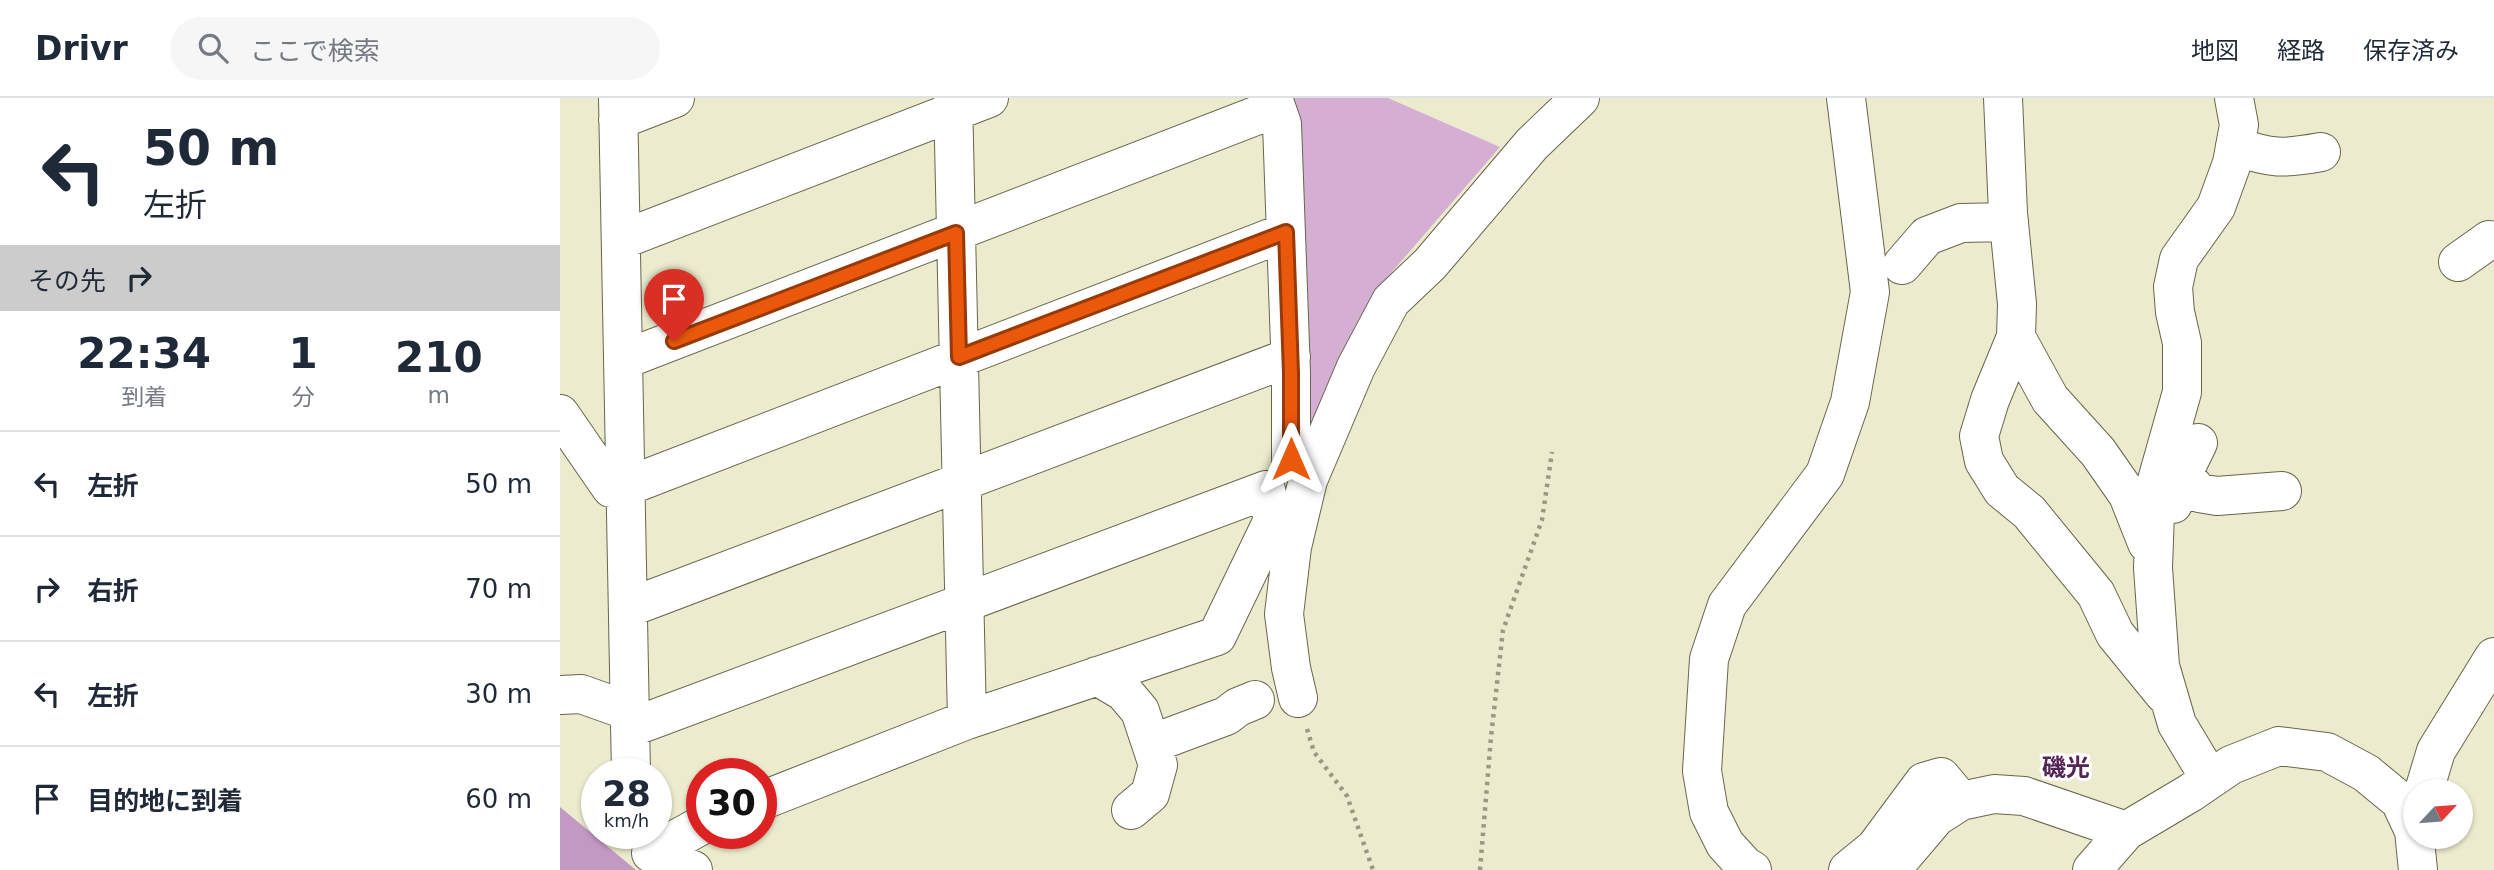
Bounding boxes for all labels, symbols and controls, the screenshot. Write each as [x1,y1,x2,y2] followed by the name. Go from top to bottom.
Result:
[170,17,660,80] search box
[35,29,128,68] text: Drivr
[194,29,232,67] icon: search
[250,36,380,66] text: ここで検索
[2191,37,2239,65] text: 地図
[2277,37,2325,65] text: 経路
[2363,37,2459,65] text: 保存済み
[143,120,279,177] text: 50 m
[28,126,119,217] icon: left
[143,186,207,224] text: 左折
[120,259,158,297] icon: right
[28,266,106,296] text: その先
[644,269,704,341] pin
[655,280,693,318] icon: arrive
[77,329,211,378] text: 22:34
[288,329,318,378] text: 1
[395,333,483,382] text: 210
[428,382,450,408] text: m
[121,384,167,410] text: 到着
[292,384,315,410] text: 分
[1254,422,1328,496] position arrow
[28,465,66,503] icon: left
[465,469,532,499] text: 50 m
[87,471,139,501] text: 左折
[28,570,66,608] icon: right
[465,574,532,604] text: 70 m
[87,576,139,606] text: 右折
[28,675,66,713] icon: left
[465,679,532,709] text: 30 m
[87,681,139,711] text: 左折
[2042,754,2090,782] district label: 磯光
[686,758,777,849] speed limit sign: 30
[602,774,651,814] text: 28
[2403,779,2473,849] north arrow
[2403,779,2473,849] map controls
[28,780,66,818] icon: arrive
[465,784,532,814] text: 60 m
[87,786,243,816] text: 目的地に到着
[604,810,649,831] text: km/h

